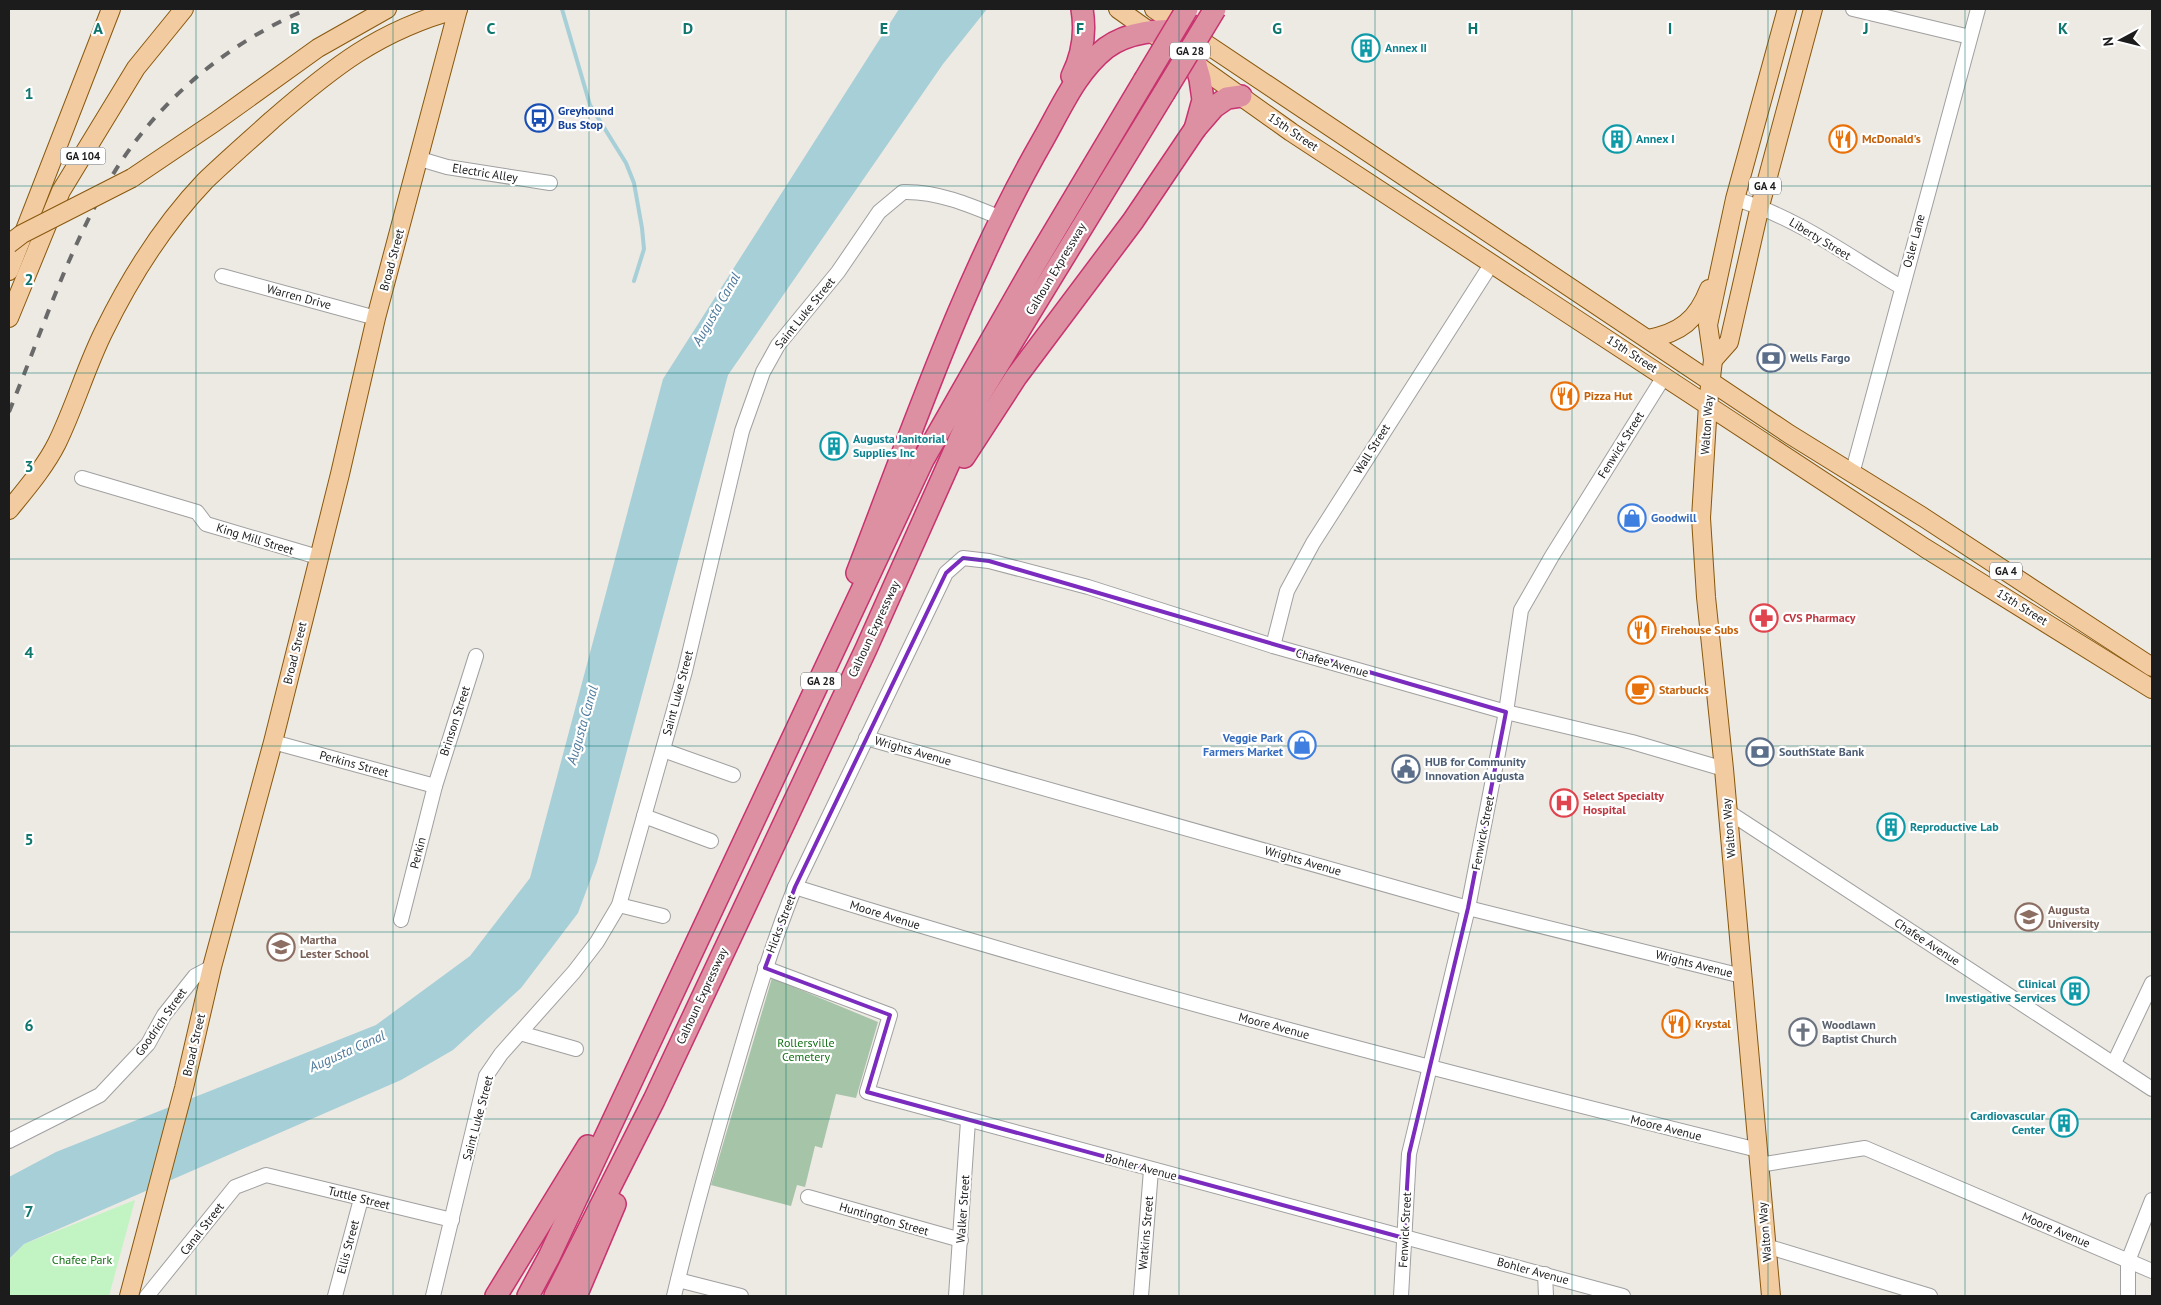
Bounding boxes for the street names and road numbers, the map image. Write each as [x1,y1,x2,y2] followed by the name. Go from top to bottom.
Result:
[1170,42,1210,59] road number: GA 28
[1265,109,1321,154] street label: 15th Street
[61,148,106,164] road number: GA 104
[451,160,519,185] street label: Electric Alley
[1749,178,1781,195] road number: GA 4
[1899,212,1928,269] street label: Osler Lane
[1787,214,1854,263] street label: Liberty Street
[1022,219,1089,318] street label: Calhoun Expressway
[376,227,407,293] street label: Broad Street
[771,274,838,351] street label: Saint Luke Street
[265,281,333,312] street label: Warren Drive
[1604,332,1661,376] street label: 15th Street
[1697,394,1716,455] street label: Walton Way
[1594,409,1647,481] street label: Fenwick Street
[1350,421,1393,477] street label: Wall Street
[215,520,296,557] street label: King Mill Street
[1990,562,2022,580] road number: GA 4
[845,578,903,680] street label: Calhoun Expressway
[1994,585,2051,628] street label: 15th Street
[280,620,310,686] street label: Broad Street
[1294,645,1370,680] street label: Chafee Avenue
[659,649,696,737] street label: Saint Luke Street
[801,672,841,689] road number: GA 28
[436,684,473,758] street label: Brinson Street
[873,732,953,769] street label: Wrights Avenue
[318,747,390,780] street label: Perkins Street
[1468,794,1497,871] street label: Fenwick Street
[1718,797,1739,858] street label: Walton Way
[406,836,429,870] street label: Perkin
[1263,842,1343,879] street label: Wrights Avenue
[763,892,799,955] street label: Hicks Street
[848,897,922,932] street label: Moore Avenue
[1892,915,1963,968] street label: Chafee Avenue
[673,945,731,1047] street label: Calhoun Expressway
[1654,947,1734,980] street label: Wrights Avenue
[132,985,190,1059] street label: Goodrich Street
[1237,1009,1311,1042] street label: Moore Avenue
[179,1012,208,1078] street label: Broad Street
[459,1074,496,1162] street label: Saint Luke Street
[1629,1111,1703,1144] street label: Moore Avenue
[1103,1150,1179,1183] street label: Bohler Avenue
[953,1174,972,1244] street label: Walker Street
[327,1183,392,1212] street label: Tuttle Street
[1395,1192,1414,1268] street label: Fenwick Street
[1135,1195,1156,1270] street label: Watkins Street
[176,1199,227,1258] street label: Canal Street
[838,1199,931,1238] street label: Huntington Street
[1754,1201,1775,1262] street label: Walton Way
[2020,1208,2093,1251] street label: Moore Avenue
[333,1218,362,1276] street label: Ellis Street
[1495,1254,1571,1287] street label: Bohler Avenue

